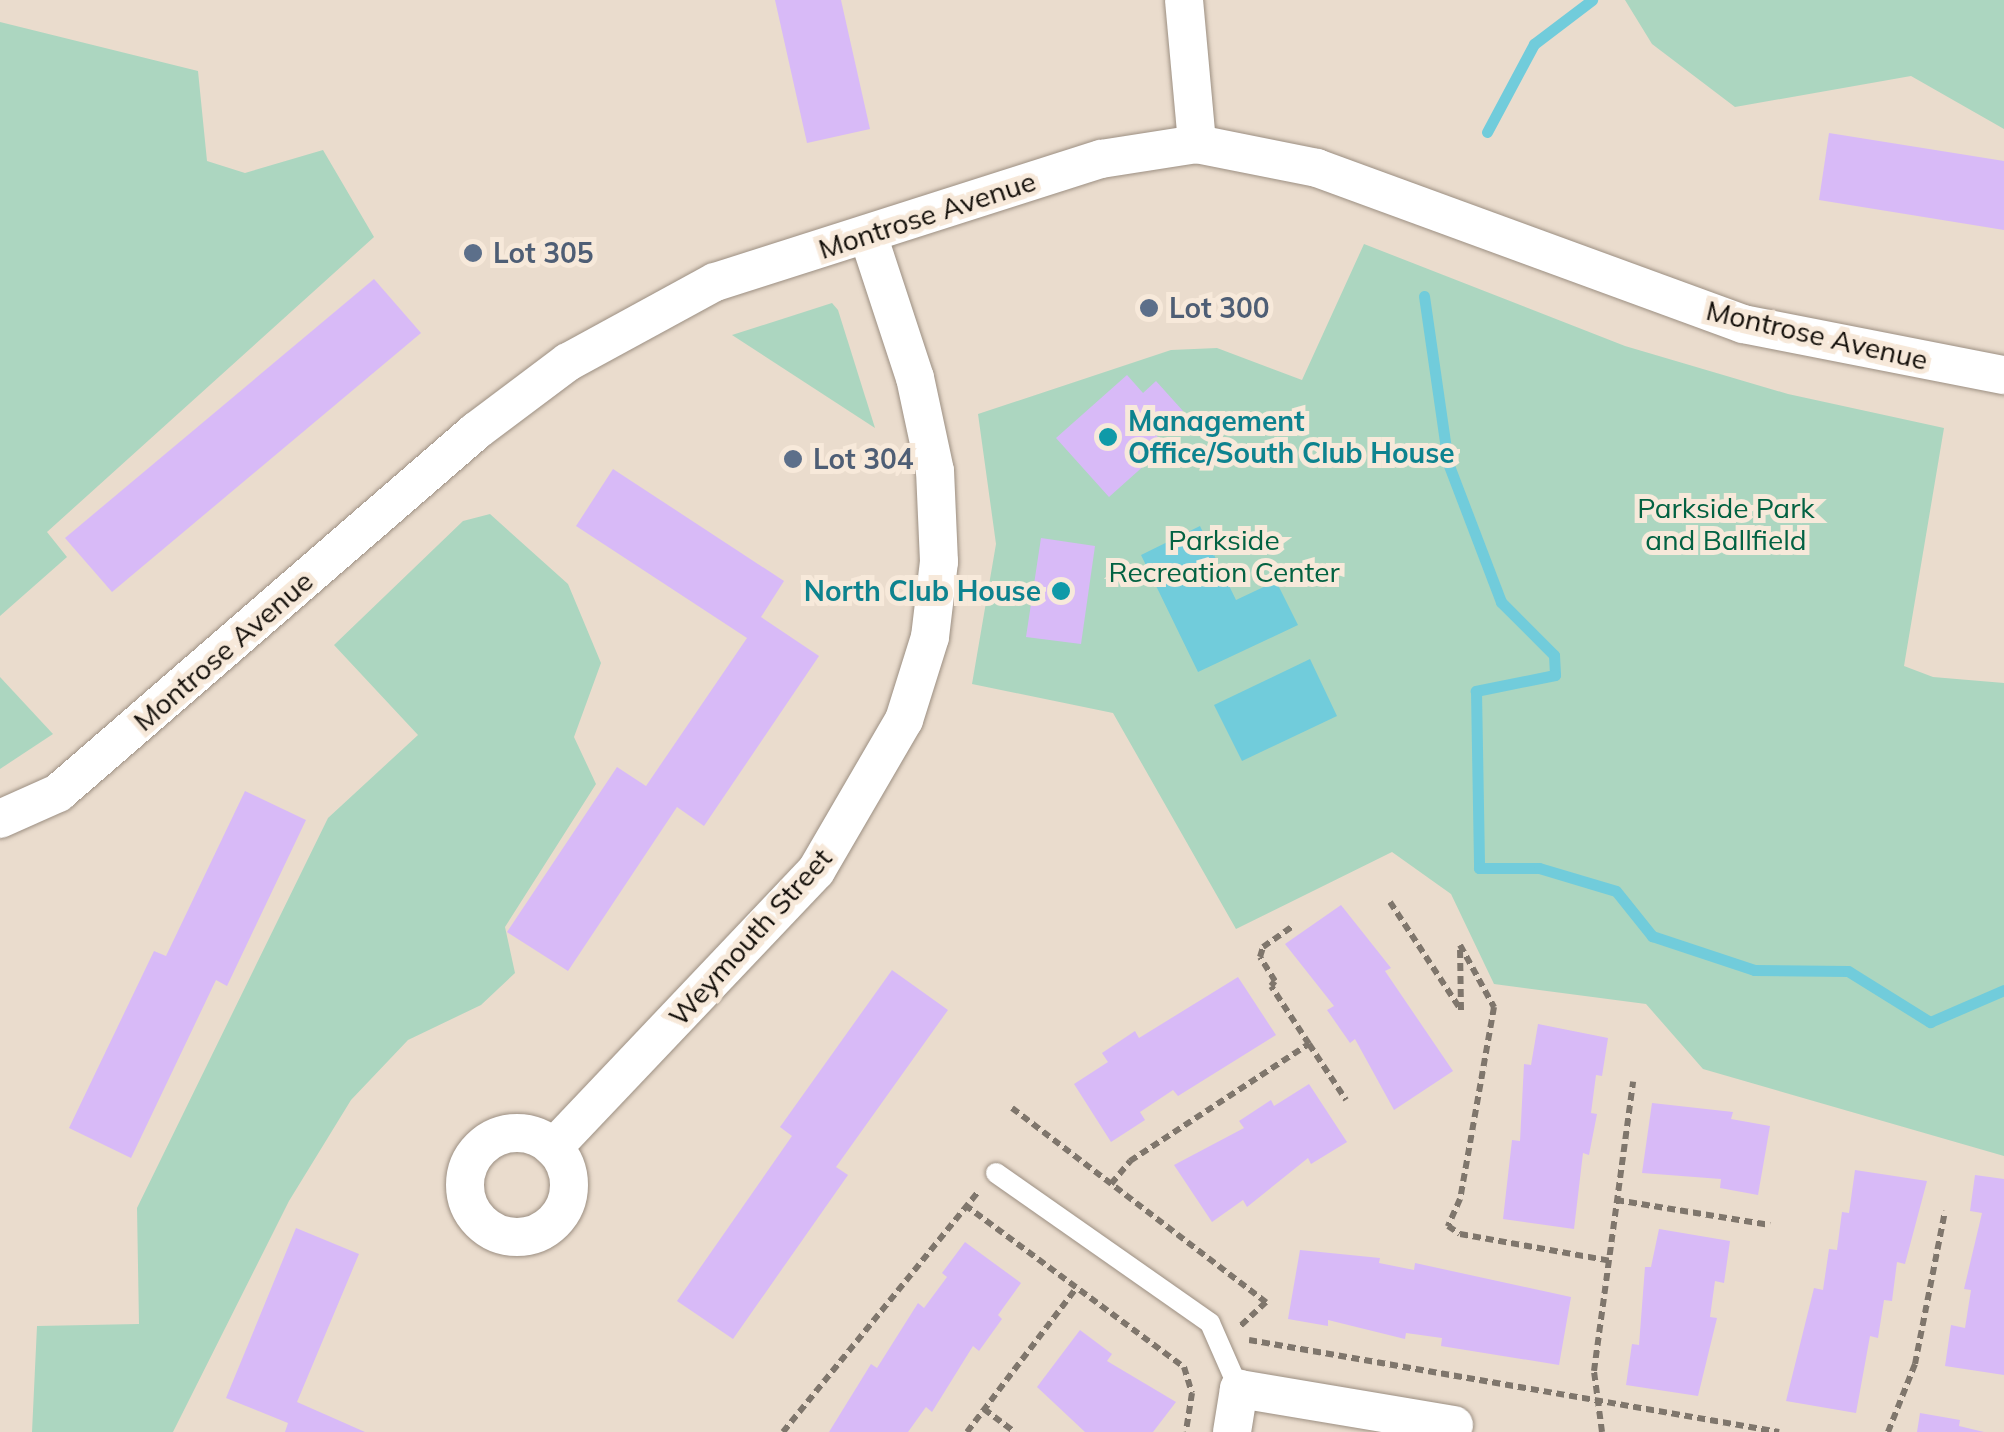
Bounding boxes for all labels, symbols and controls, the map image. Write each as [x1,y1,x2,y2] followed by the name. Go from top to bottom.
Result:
[814,164,1040,266] street label: Montrose Avenue
[493,236,594,270] place label: Lot 305
[462,242,484,264] marker: Lot 305
[1169,291,1270,325] place label: Lot 300
[1703,293,1931,377] street label: Montrose Avenue
[1138,297,1160,319] marker: Lot 300
[1128,404,1455,470] place label: Management Office/South Club House
[1097,426,1119,448] marker: Management Office/South Club House
[813,442,914,476] place label: Lot 304
[782,448,804,470] marker: Lot 304
[1637,491,1815,557] park label: Parkside Park and Ballfield
[1108,523,1340,589] park label: Parkside Recreation Center
[127,564,319,738] street label: Montrose Avenue
[804,574,1041,608] place label: North Club House
[1050,580,1072,602] marker: North Club House
[662,841,838,1033] street label: Weymouth Street

